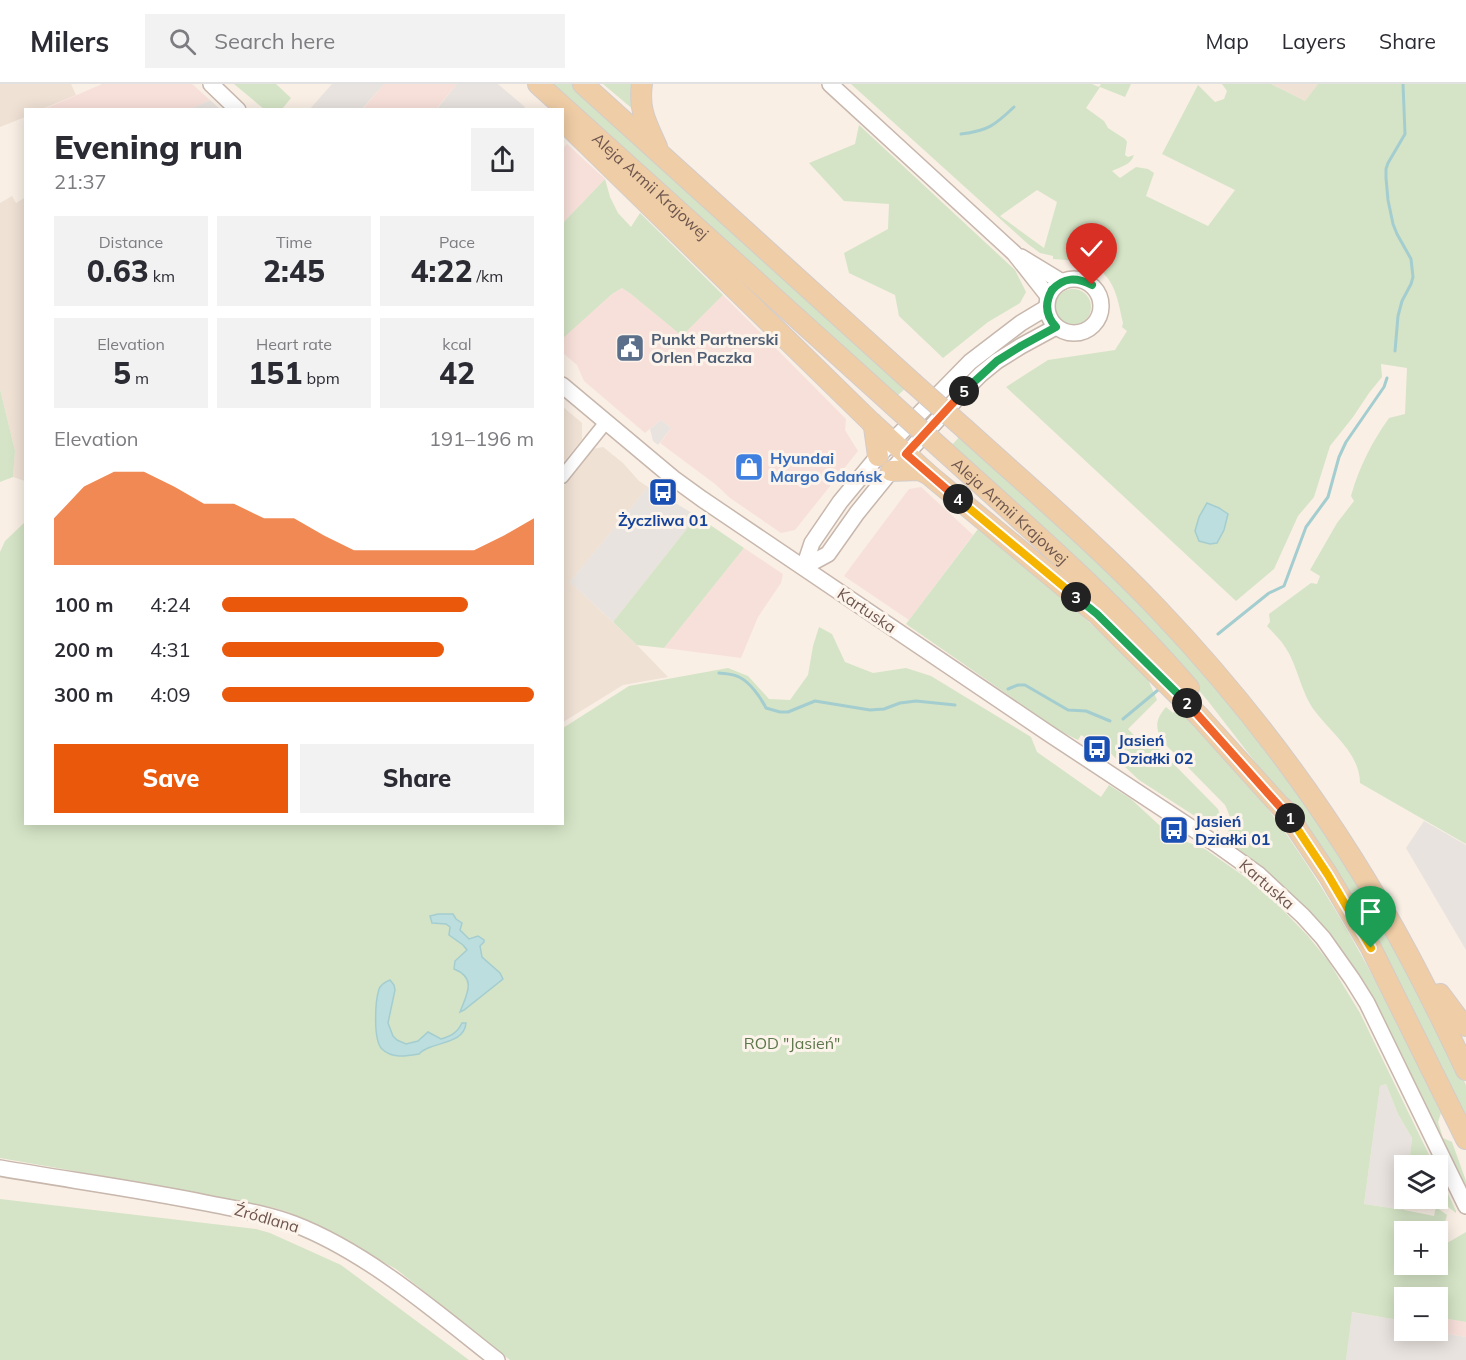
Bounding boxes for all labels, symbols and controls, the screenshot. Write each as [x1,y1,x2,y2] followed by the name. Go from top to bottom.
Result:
[145,14,565,68] search box
[30,24,109,59] text: Milers
[166,25,199,58] icon: search
[214,27,335,55] text: Search here
[1206,28,1249,54] text: Map
[1282,28,1346,54] text: Layers
[1379,28,1436,54] text: Share
[54,126,243,167] text: Evening run
[471,128,534,191] button: share
[588,128,713,244] street label: Aleja Armii Krajowej
[54,169,107,194] text: 21:37
[1066,223,1117,285] pin
[99,232,163,252] text: Distance
[276,232,312,252] text: Time
[439,232,475,252] text: Pace
[1075,232,1108,265] icon: check
[87,252,149,290] text: 0.63
[263,252,325,290] text: 2:45
[411,252,472,290] text: 4:22
[149,266,175,286] text: km
[472,266,503,286] text: /km
[651,329,778,367] place label: Punkt Partnerski Orlen Paczka
[614,332,646,364] public building icon: Punkt Partnerski Orlen Paczka
[97,334,165,354] text: Elevation
[256,334,332,354] text: Heart rate
[442,334,472,354] text: kcal
[113,354,131,392] text: 5
[248,354,302,392] text: 151
[439,354,475,392] text: 42
[131,368,149,388] text: m
[302,368,340,388] text: bpm
[949,376,979,406] pin: 5
[959,381,969,401] text: 5
[54,426,139,451] text: Elevation
[429,426,534,451] text: 191–196 m
[770,448,883,486] place label: Hyundai Margo Gdańsk
[733,451,765,483] shop icon: Hyundai Margo Gdańsk
[948,453,1073,569] street label: Aleja Armii Krajowej
[647,476,679,508] bus stop icon: Życzliwa 01
[943,484,973,514] pin: 4
[953,489,963,509] text: 4
[618,510,708,530] place label: Życzliwa 01
[1061,582,1091,612] pin: 3
[834,583,900,637] street label: Kartuska
[1071,587,1081,607] text: 3
[54,592,113,617] text: 100 m
[150,592,191,617] text: 4:24
[54,637,113,662] text: 200 m
[150,637,191,662] text: 4:31
[54,682,113,707] text: 300 m
[150,682,191,707] text: 4:09
[1172,688,1202,718] pin: 2
[1182,693,1192,713] text: 2
[1118,730,1193,768] place label: Jasień Działki 02
[1081,733,1113,765] bus stop icon: Jasień Działki 02
[54,744,288,813] button: Save
[300,744,534,813] button: Share
[1275,803,1305,833] pin: 1
[1285,808,1295,828] text: 1
[1195,811,1270,849] place label: Jasień Działki 01
[1158,814,1190,846] bus stop icon: Jasień Działki 01
[1235,855,1299,913] street label: Kartuska
[1345,886,1396,948] pin
[1354,895,1387,928] icon: arrive
[744,1033,840,1053] park label: ROD "Jasień"
[1394,1155,1448,1341] map controls
[1394,1155,1448,1209] button: layers
[232,1199,302,1237] street label: Źródlana
[1394,1221,1448,1275] button: +
[1394,1287,1448,1341] button: −

